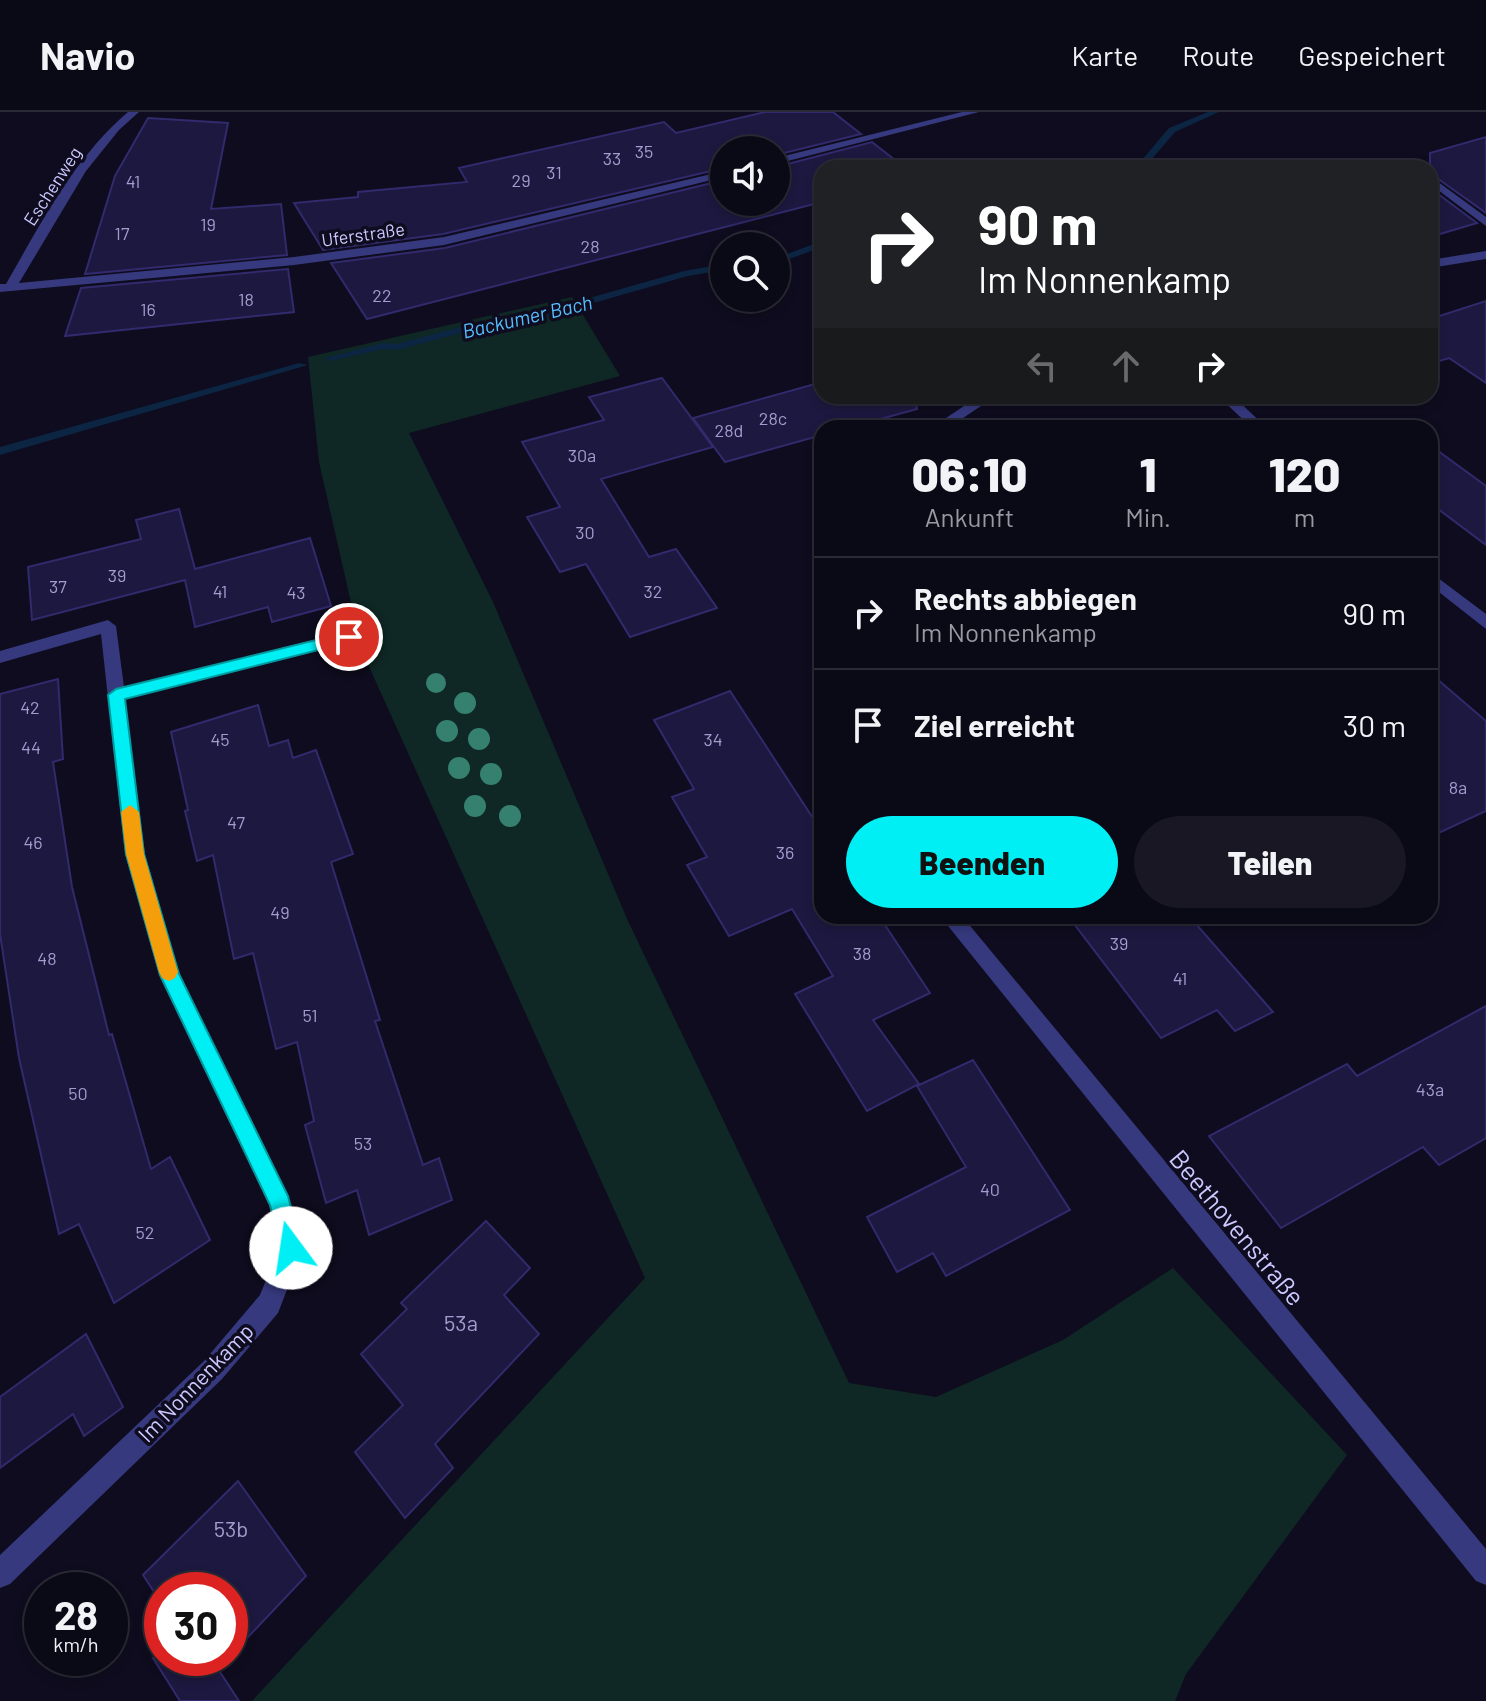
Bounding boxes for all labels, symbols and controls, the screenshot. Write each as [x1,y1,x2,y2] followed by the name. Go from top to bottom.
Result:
[40,32,135,78] text: Navio
[1072,38,1138,72] text: Karte
[1182,38,1254,72] text: Route
[1298,38,1446,72] text: Gespeichert
[710,136,790,312] map controls
[710,136,790,216] button: sound
[635,140,653,162] house number: 35
[18,142,86,230] street label: Eschenweg
[603,147,621,169] house number: 33
[546,161,562,183] house number: 31
[511,169,531,191] house number: 29
[126,170,140,192] house number: 41
[978,189,1098,256] text: 90 m
[846,192,950,296] icon: right
[200,213,216,235] house number: 19
[320,217,406,251] street label: Uferstraße
[115,222,130,244] house number: 17
[710,232,790,312] button: search
[580,235,600,257] house number: 28
[978,257,1231,300] text: Im Nonnenkamp
[372,284,392,306] house number: 22
[238,288,254,310] house number: 18
[460,289,594,343] water label: Backumer Bach
[140,298,156,320] house number: 16
[1020,344,1064,388] icon: left
[1104,344,1148,388] icon: ahead
[1188,344,1232,388] icon: right
[759,407,787,429] house number: 28c
[715,419,743,441] house number: 28d
[568,444,596,466] house number: 30a
[912,444,1028,502] text: 06:10
[1140,444,1157,502] text: 1
[1269,444,1340,502] text: 120
[925,501,1014,532] text: Ankunft
[1125,501,1171,532] text: Min.
[1294,501,1315,532] text: m
[575,521,595,543] house number: 30
[108,564,126,586] house number: 39
[49,575,67,597] house number: 37
[213,580,227,602] house number: 41
[644,580,662,602] house number: 32
[914,580,1137,616] text: Rechts abbiegen
[286,581,306,603] house number: 43
[846,591,890,635] icon: right
[1343,595,1406,631] text: 90 m
[315,603,383,671] pin
[327,615,371,659] icon: arrive
[914,616,1097,647] text: Im Nonnenkamp
[20,696,40,718] house number: 42
[846,703,890,747] icon: arrive
[914,707,1075,743] text: Ziel erreicht
[1343,707,1406,743] text: 30 m
[210,728,230,750] house number: 45
[703,728,723,750] house number: 34
[21,736,41,758] house number: 44
[1449,776,1467,798] house number: 8a
[227,811,245,833] house number: 47
[846,816,1118,908] button: Beenden
[1134,816,1406,908] button: Teilen
[23,831,43,853] house number: 46
[776,841,794,863] house number: 36
[270,901,290,923] house number: 49
[1110,932,1128,954] house number: 39
[853,942,871,964] house number: 38
[37,947,57,969] house number: 48
[1173,967,1187,989] house number: 41
[302,1004,318,1026] house number: 51
[1416,1078,1444,1100] house number: 43a
[68,1082,88,1104] house number: 50
[354,1132,372,1154] house number: 53
[1164,1143,1312,1311] street label: Beethovenstraße
[980,1178,1000,1200] house number: 40
[249,1206,333,1290] position arrow
[136,1221,154,1243] house number: 52
[444,1309,478,1335] house number: 53a
[132,1317,258,1447] street label: Im Nonnenkamp
[214,1515,248,1541] house number: 53b
[144,1572,248,1676] speed limit sign: 30
[54,1590,98,1638] text: 28
[53,1632,99,1656] text: km/h

